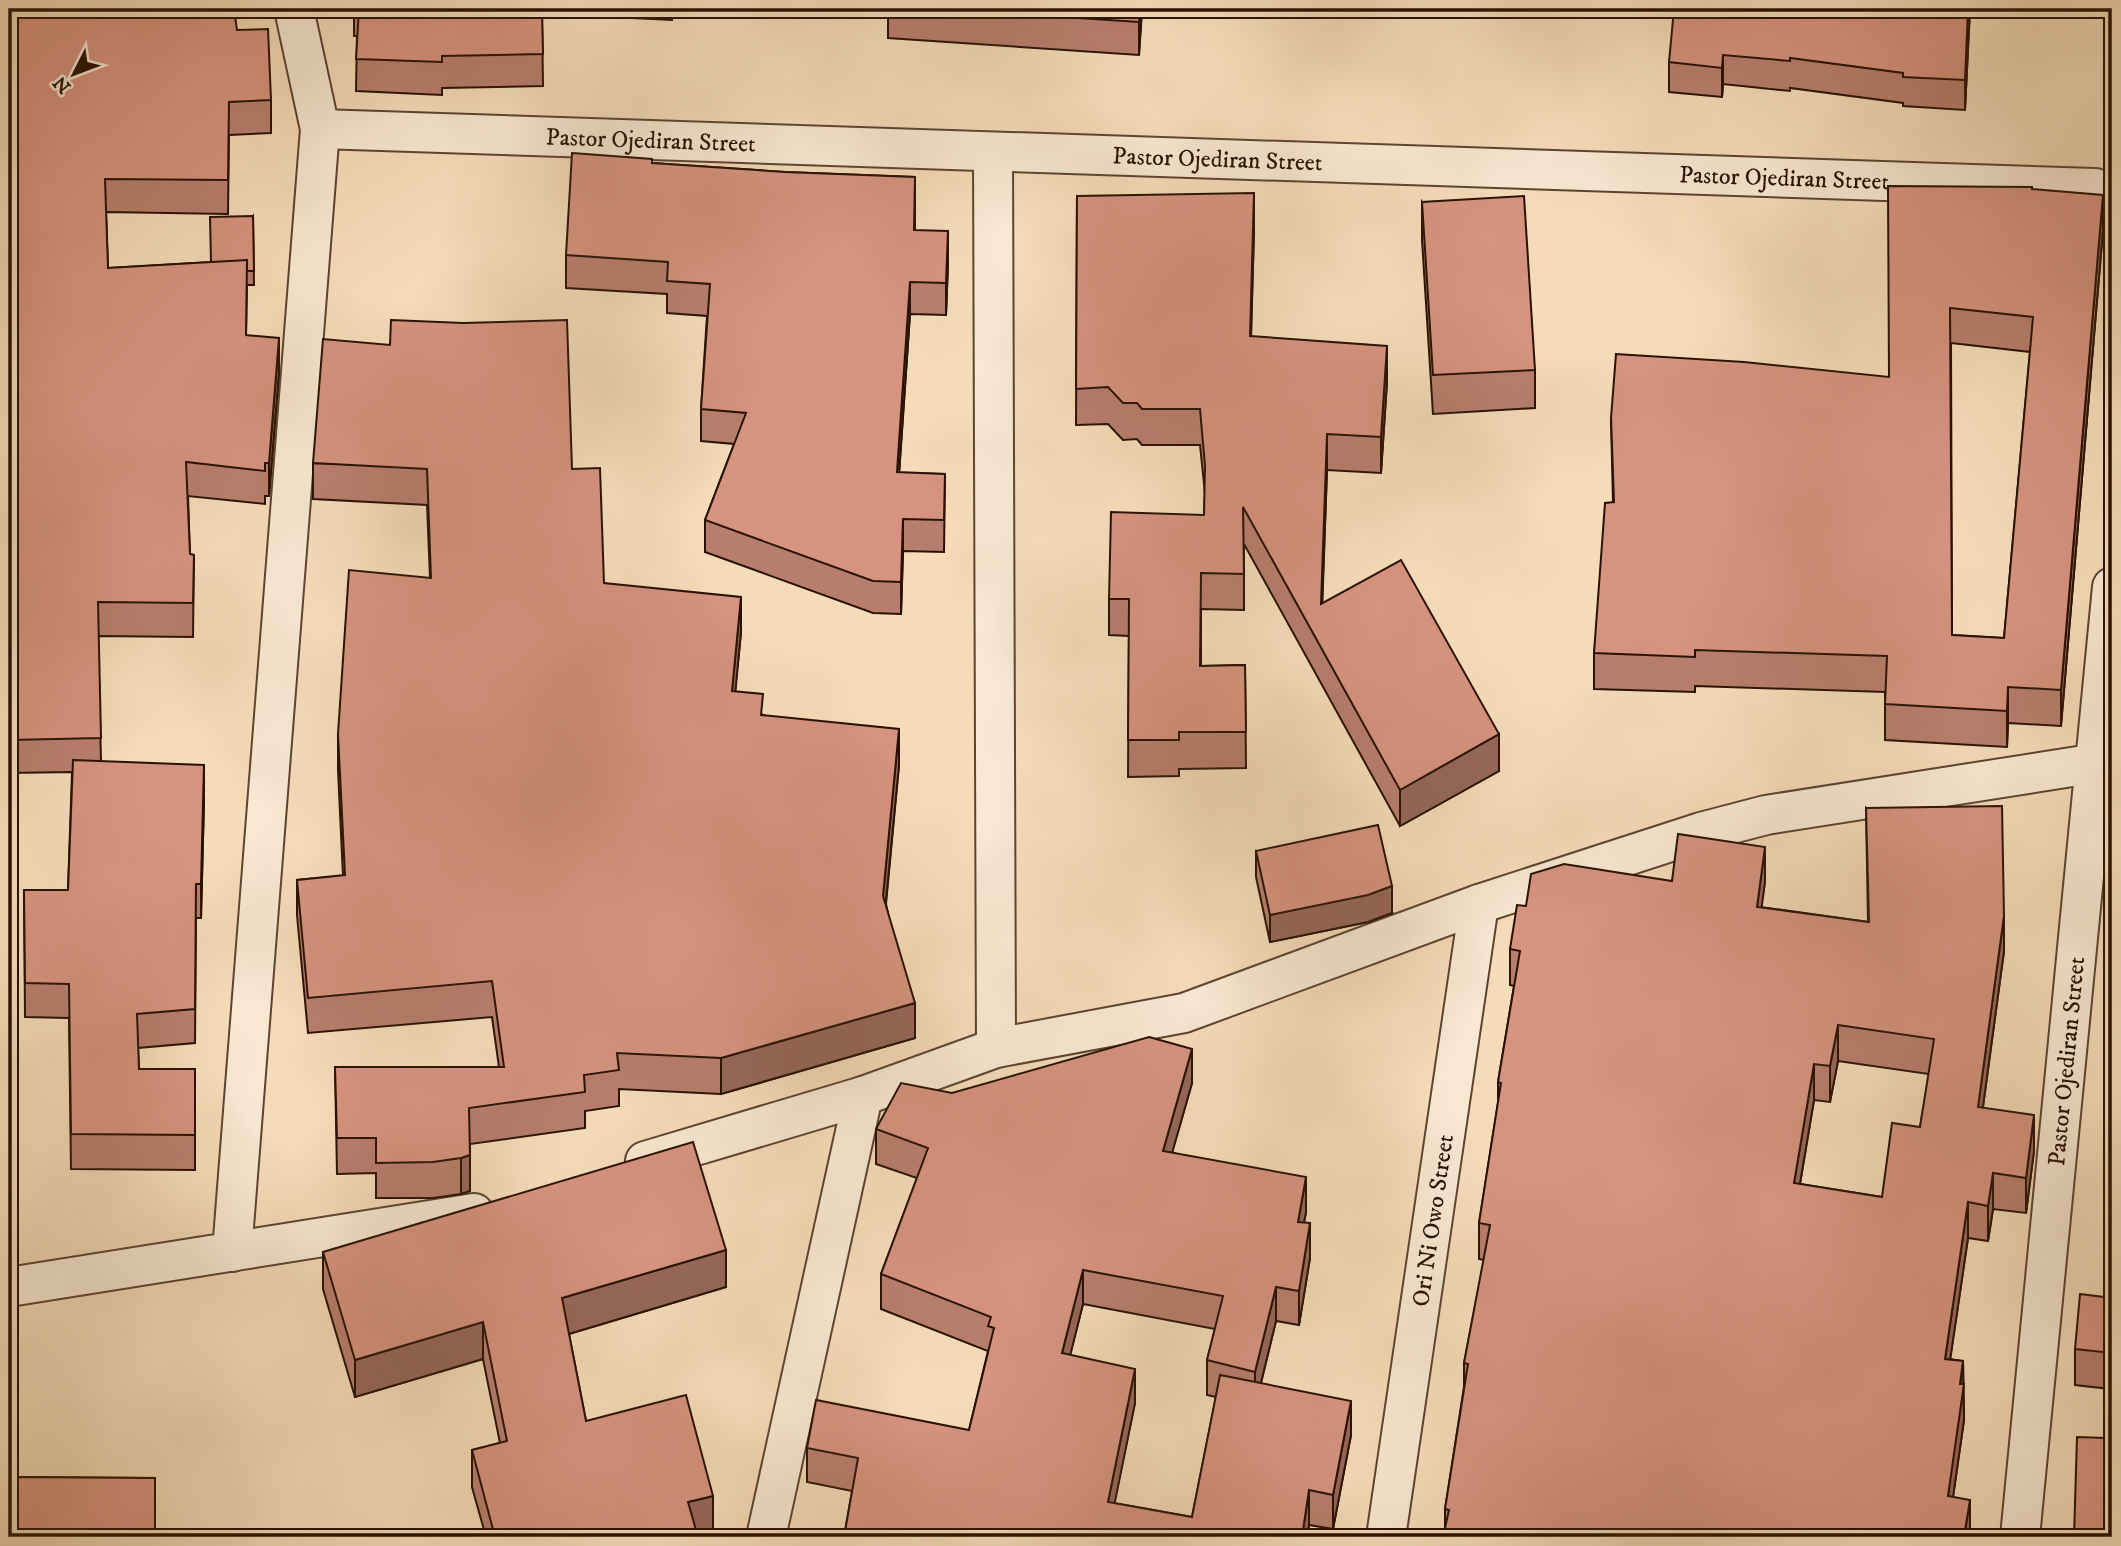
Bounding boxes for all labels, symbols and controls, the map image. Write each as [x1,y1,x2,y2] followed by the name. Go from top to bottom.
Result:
[38,38,108,108] north arrow
[48,71,76,98] text: N
[545,123,757,159] street label: Pastor Ojediran Street
[1112,141,1323,178] street label: Pastor Ojediran Street
[1679,160,1890,197] street label: Pastor Ojediran Street
[2042,955,2092,1167] street label: Pastor Ojediran Street
[1406,1132,1461,1309] street label: Ori Ni Owo Street

